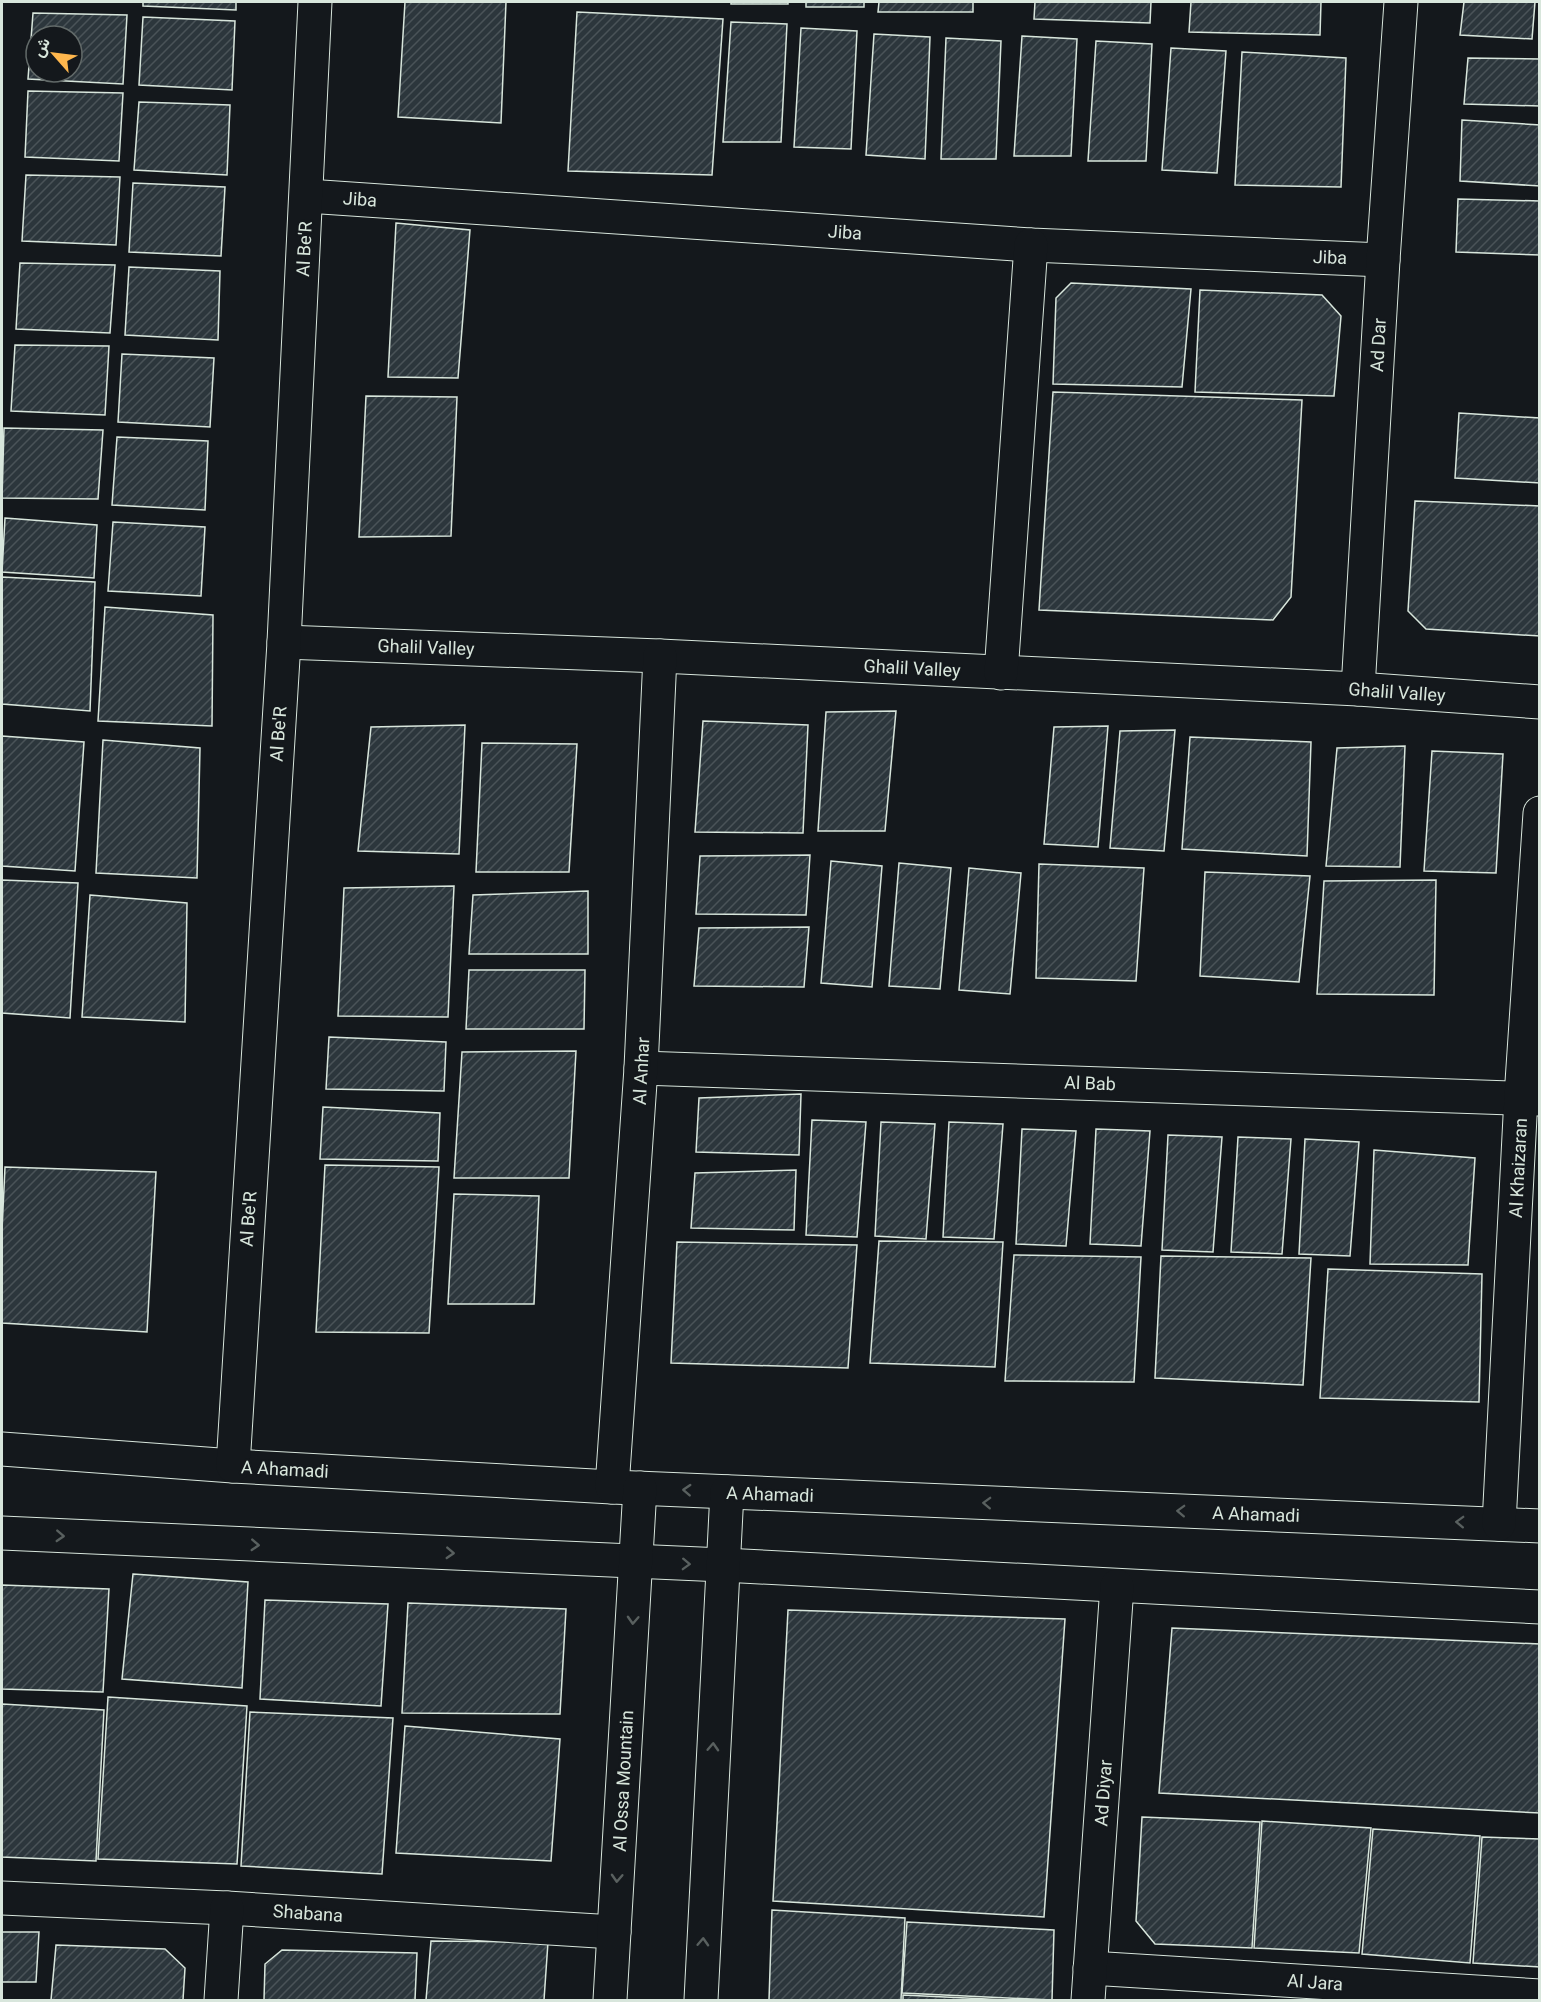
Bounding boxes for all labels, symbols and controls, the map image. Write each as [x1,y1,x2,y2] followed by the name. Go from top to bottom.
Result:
[24,24,84,84] north arrow
[28,34,54,60] text: ش
[342,187,378,211] street label: Jiba
[827,220,863,244] street label: Jiba
[292,221,316,277] street label: Al Be'R
[1313,246,1347,268] street label: Jiba
[1366,317,1390,373] street label: Ad Dar
[377,635,475,659] street label: Ghalil Valley
[863,655,962,681] street label: Ghalil Valley
[1348,678,1447,706] street label: Ghalil Valley
[266,706,290,762] street label: Al Be'R
[629,1036,653,1106] street label: Al Anhar
[1064,1072,1116,1094] street label: Al Bab
[1505,1117,1531,1219] street label: Al Khaizaran
[236,1191,260,1247] street label: Al Be'R
[241,1456,329,1482] street label: A Ahamadi
[726,1482,814,1506] street label: A Ahamadi
[682,1483,691,1496] one-way arrow
[982,1496,991,1509] one-way arrow
[1212,1502,1300,1526] street label: A Ahamadi
[1177,1504,1186,1517] one-way arrow
[1456,1516,1465,1528] one-way arrow
[55,1529,64,1542] one-way arrow
[250,1538,259,1551] one-way arrow
[445,1547,454,1560] one-way arrow
[682,1557,691,1570] one-way arrow
[626,1616,639,1625] one-way arrow
[609,1710,637,1852] street label: Al Ossa Mountain
[707,1743,720,1752] one-way arrow
[1090,1759,1116,1827] street label: Ad Diyar
[611,1873,624,1882] one-way arrow
[272,1900,344,1926] street label: Shabana
[697,1938,710,1947] one-way arrow
[1286,1970,1344,1994] street label: Al Jara

